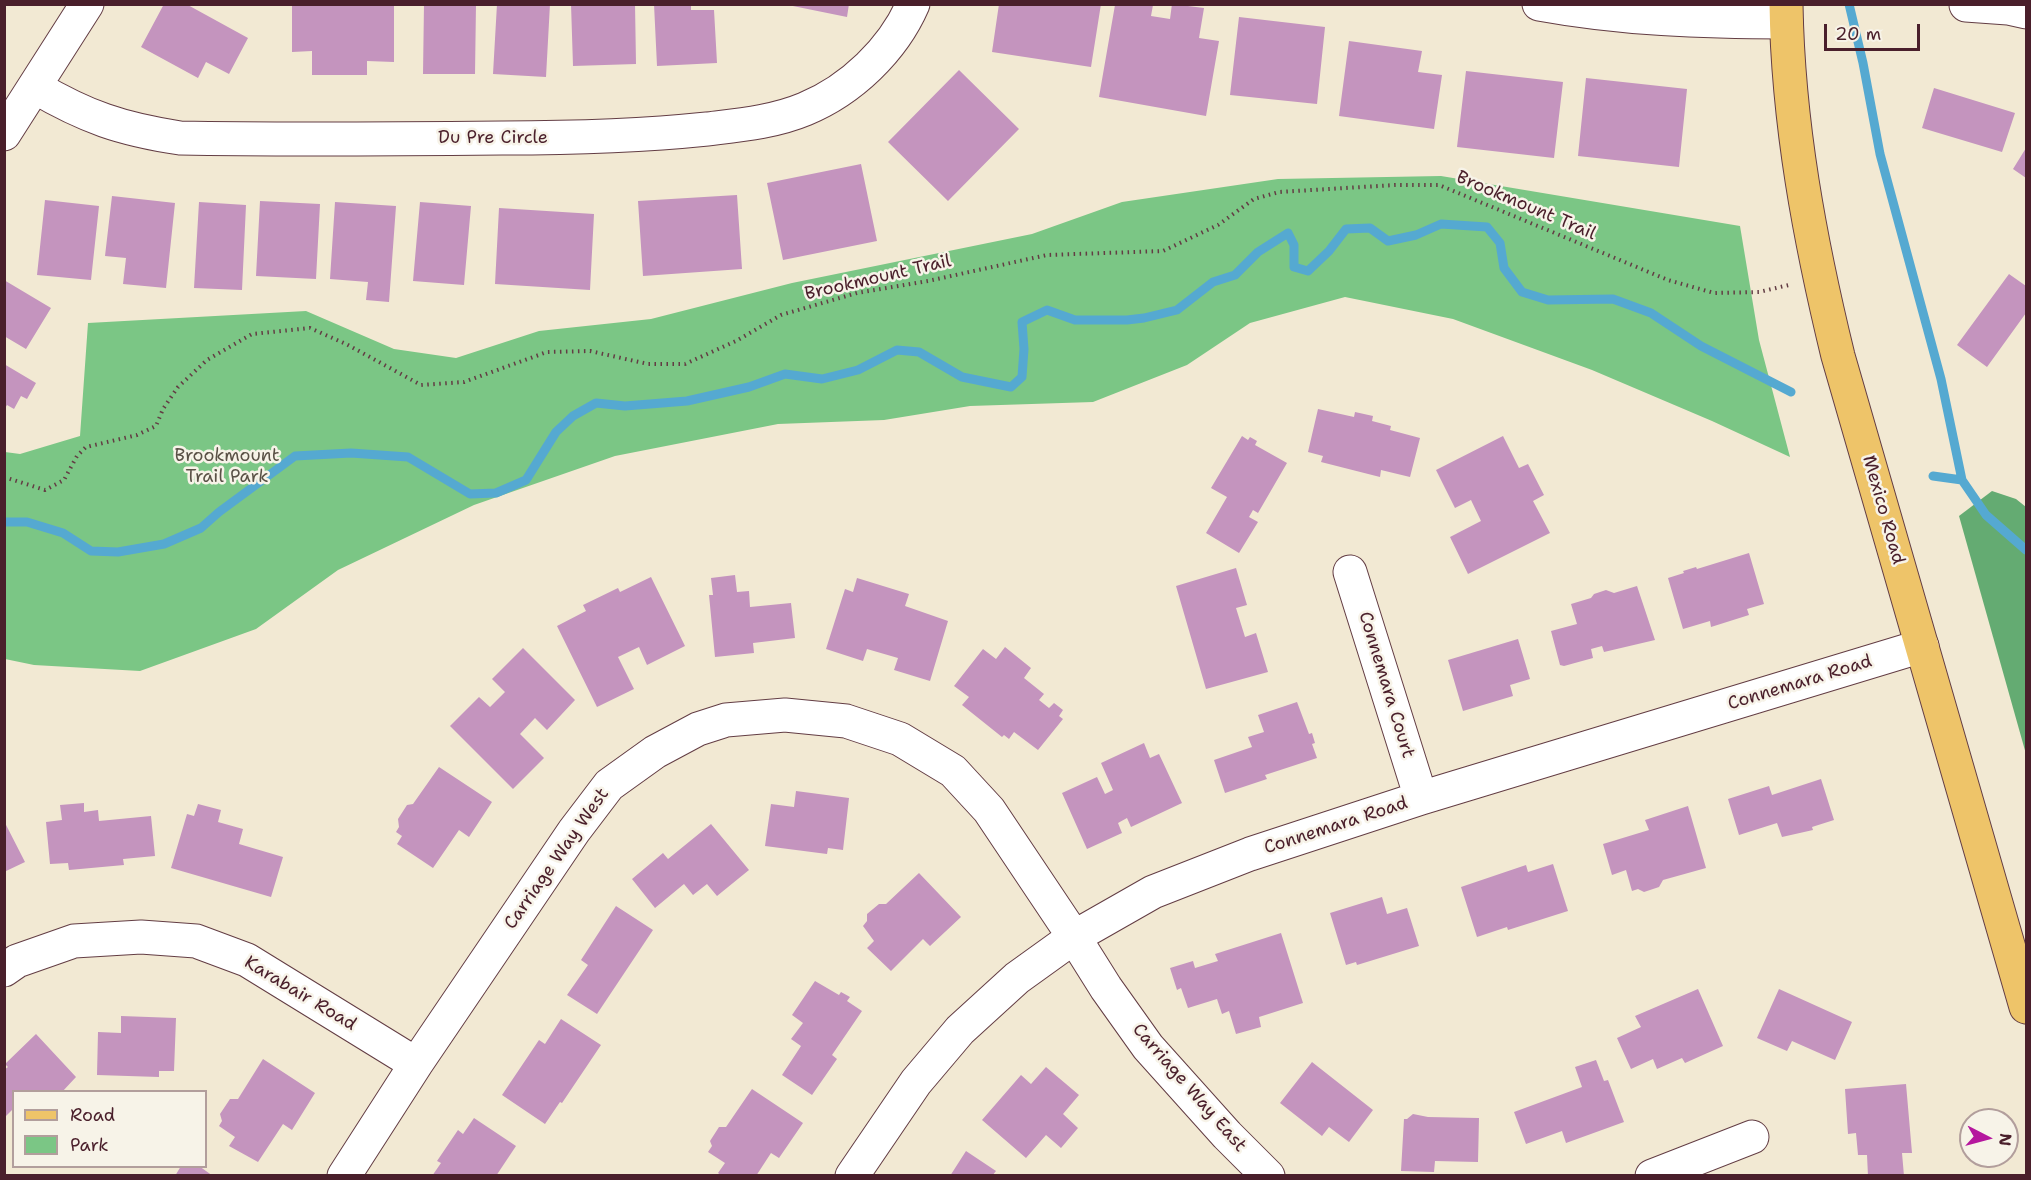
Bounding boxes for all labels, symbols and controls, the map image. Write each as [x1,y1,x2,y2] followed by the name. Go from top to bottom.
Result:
[1827,12,1923,50] scale bar
[1835,22,1881,46] text: 20 m
[438,127,548,149] street label: Du Pre Circle
[1453,167,1599,245] street label: Brookmount Trail
[803,251,953,305] street label: Brookmount Trail
[174,445,280,488] park label: Brookmount Trail Park
[1857,453,1909,567] street label: Mexico Road
[1353,609,1419,761] street label: Connemara Court
[1725,651,1875,715] street label: Connemara Road
[500,784,614,934] street label: Carriage Way West
[1261,793,1411,859] street label: Connemara Road
[240,952,360,1036] street label: Karabair Road
[1127,1019,1251,1157] street label: Carriage Way East
[12,1090,207,1168] legend
[70,1103,115,1127] text: Road
[1959,1108,2019,1168] north arrow
[1994,1132,2017,1147] text: N
[70,1133,109,1157] text: Park

